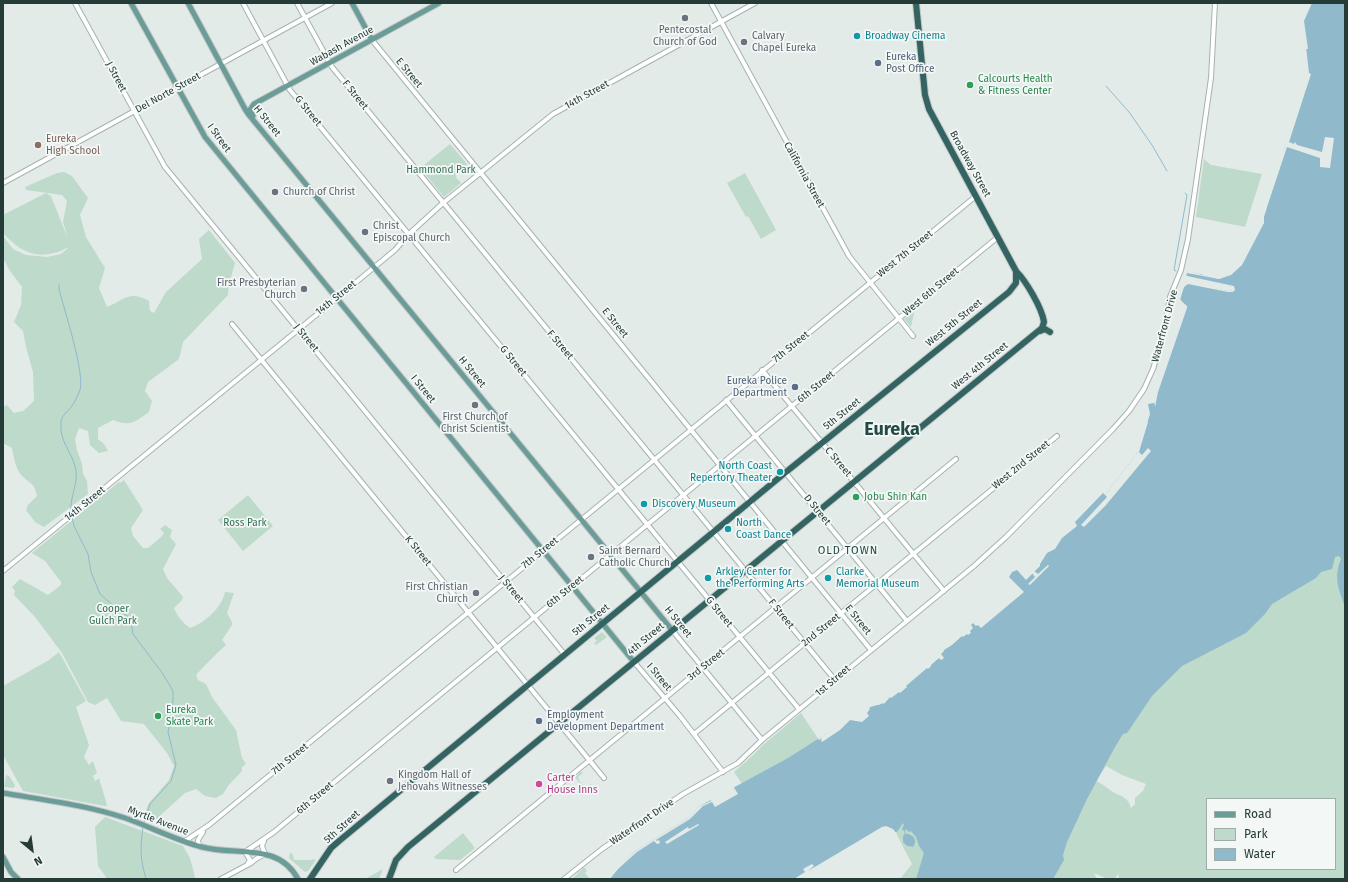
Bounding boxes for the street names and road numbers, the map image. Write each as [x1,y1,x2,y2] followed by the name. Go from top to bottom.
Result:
[308,24,376,68] street label: Wabash Avenue
[393,56,425,90] street label: E Street
[103,60,129,94] street label: J Street
[133,70,203,116] street label: Del Norte Street
[339,78,371,112] street label: F Street
[563,78,611,112] street label: 14th Street
[292,93,324,129] street label: G Street
[251,103,283,139] street label: H Street
[205,121,233,155] street label: I Street
[947,129,993,199] street label: Broadway Street
[781,140,827,210] street label: California Street
[875,228,935,280] street label: West 7th Street
[901,265,961,319] street label: West 6th Street
[313,278,359,318] street label: 14th Street
[1150,288,1180,364] street label: Waterfront Drive
[924,297,984,349] street label: West 5th Street
[599,306,631,340] street label: E Street
[291,321,321,355] street label: J Street
[544,328,576,362] street label: F Street
[770,329,812,365] street label: 7th Street
[949,340,1011,392] street label: West 4th Street
[497,343,529,379] street label: G Street
[456,354,488,390] street label: H Street
[795,368,837,406] street label: 6th Street
[408,373,438,405] street label: I Street
[821,395,863,433] street label: 5th Street
[990,438,1052,492] street label: West 2nd Street
[822,445,854,479] street label: C Street
[62,484,108,524] street label: 14th Street
[801,492,833,528] street label: D Street
[402,533,434,569] street label: K Street
[519,535,561,571] street label: 7th Street
[496,573,526,605] street label: J Street
[544,573,586,611] street label: 6th Street
[703,594,735,630] street label: G Street
[765,597,797,631] street label: F Street
[570,601,612,639] street label: 5th Street
[842,603,874,637] street label: E Street
[662,604,694,640] street label: H Street
[799,611,843,649] street label: 2nd Street
[625,620,667,658] street label: 4th Street
[685,646,727,684] street label: 3rd Street
[644,661,674,693] street label: I Street
[813,663,853,699] street label: 1st Street
[269,741,311,777] street label: 7th Street
[294,779,336,817] street label: 6th Street
[608,796,676,848] street label: Waterfront Drive
[126,804,190,838] street label: Myrtle Avenue
[322,808,362,846] street label: 5th Street

